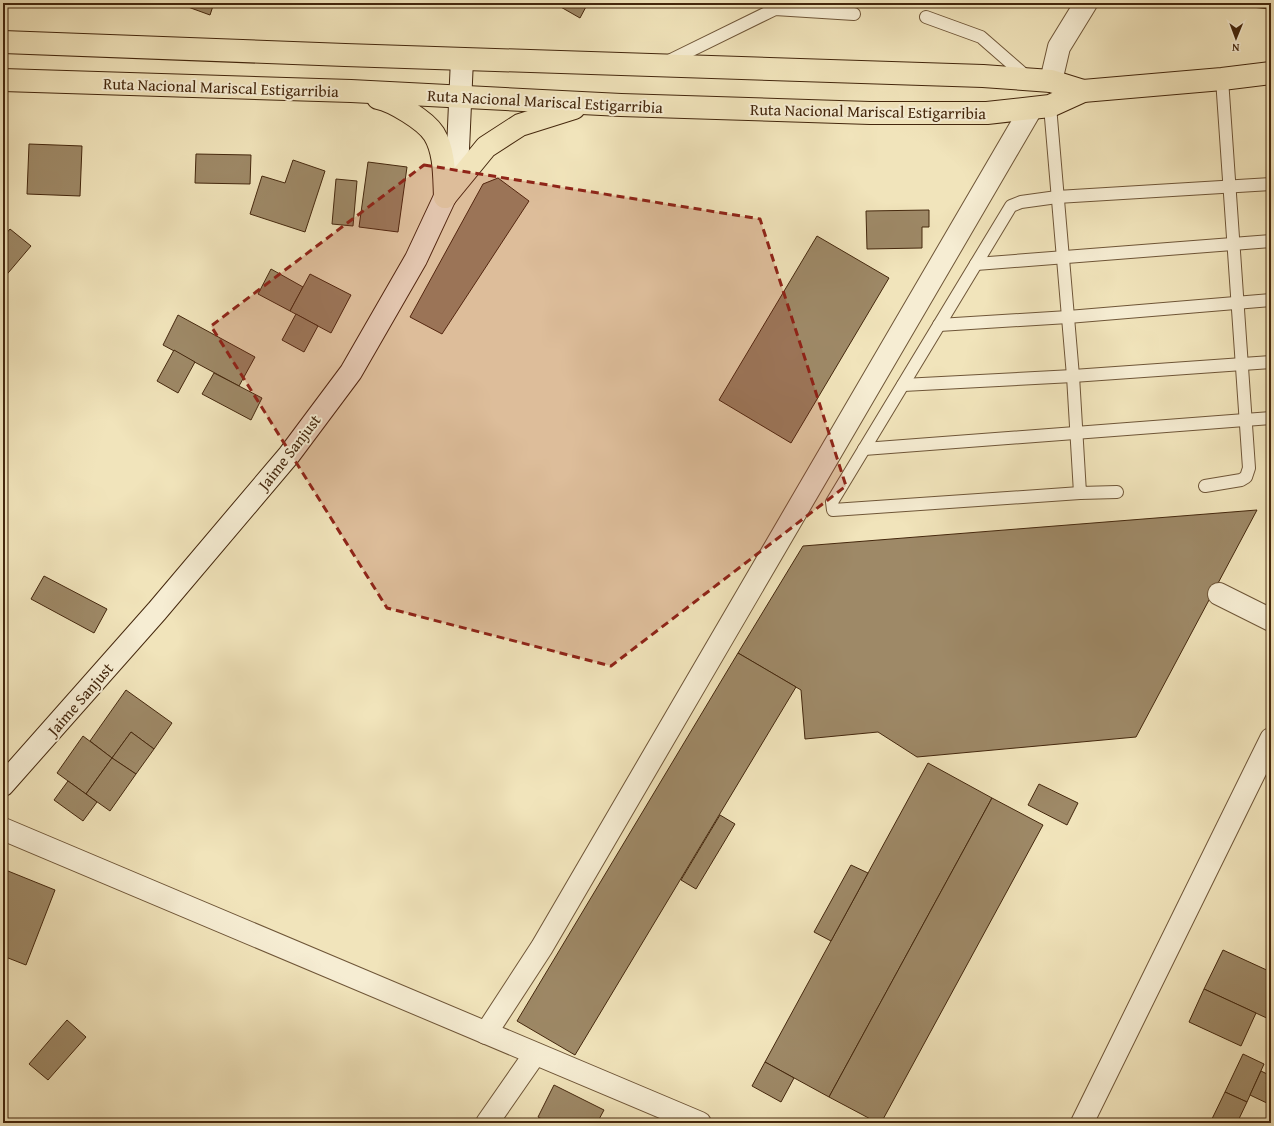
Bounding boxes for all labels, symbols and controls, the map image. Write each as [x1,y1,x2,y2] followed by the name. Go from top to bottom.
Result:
[1216,18,1256,58] north arrow
[1231,40,1240,56] text: N
[103,71,340,103] street label: Ruta Nacional Mariscal Estigarribia
[427,83,664,119] street label: Ruta Nacional Mariscal Estigarribia
[750,97,987,125] street label: Ruta Nacional Mariscal Estigarribia
[250,409,327,497] street label: Jaime Sanjust
[40,657,119,743] street label: Jaime Sanjust

